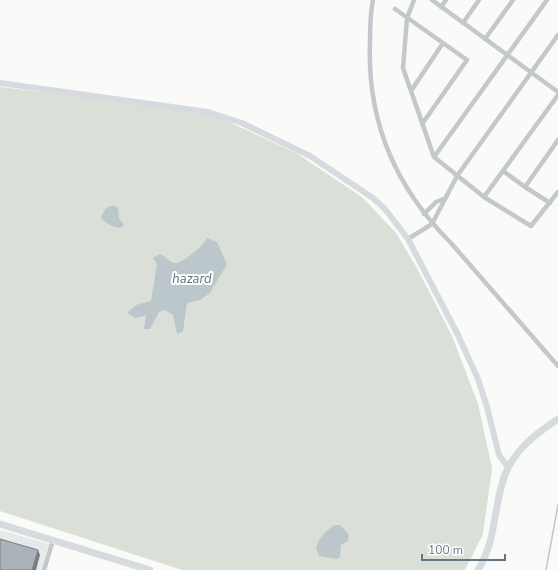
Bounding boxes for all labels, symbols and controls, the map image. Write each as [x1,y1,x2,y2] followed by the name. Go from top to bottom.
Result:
[172,270,212,288] water label: hazard
[422,536,505,562] scale bar
[428,542,463,558] text: 100 m

